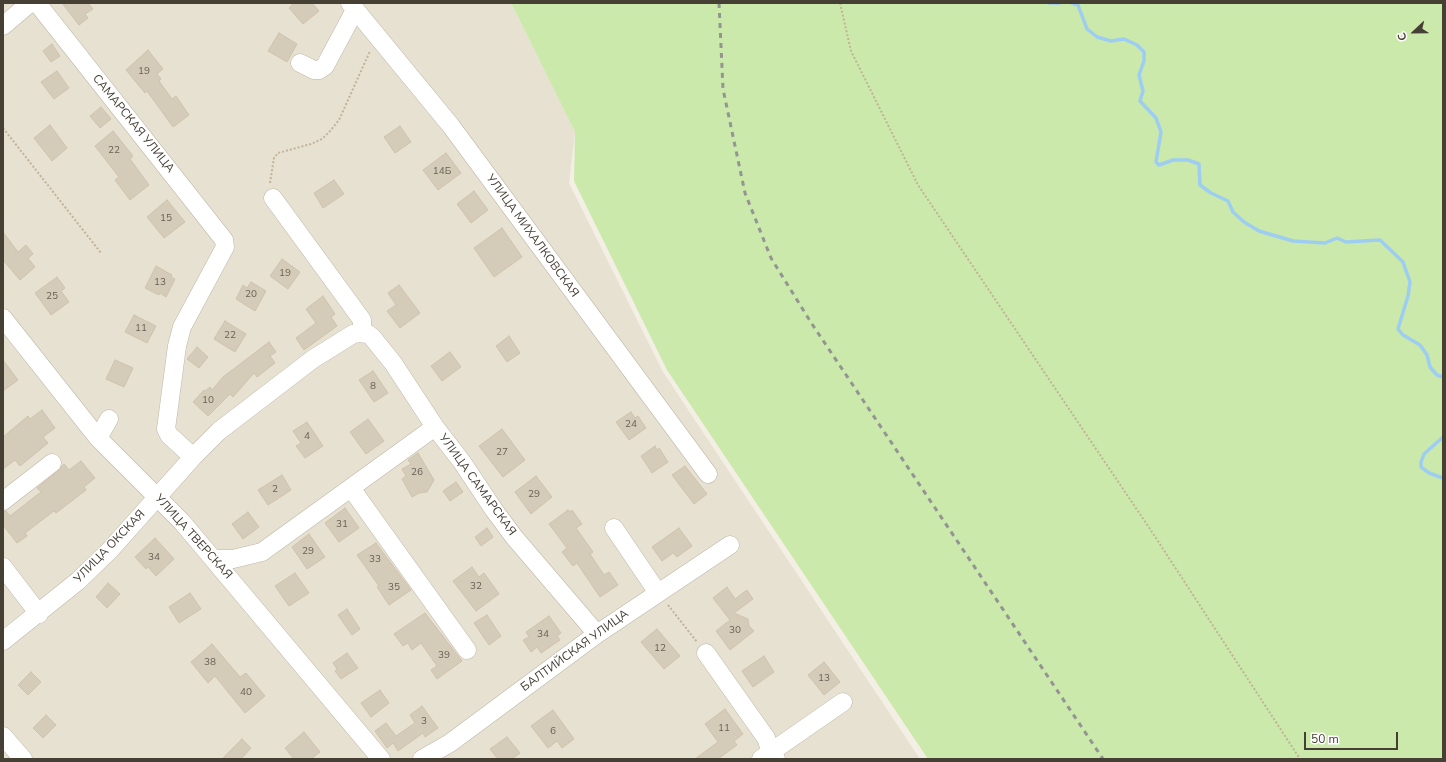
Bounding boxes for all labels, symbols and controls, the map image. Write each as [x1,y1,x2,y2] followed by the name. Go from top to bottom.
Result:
[1394,12,1434,52] north arrow
[1394,30,1411,43] text: С
[138,66,150,78] house number: 19
[89,72,177,176] street label: САМАРСКАЯ УЛИЦА
[108,145,120,157] house number: 22
[433,166,451,178] house number: 14Б
[483,172,581,300] street label: УЛИЦА МИХАЛКОВСКАЯ
[160,213,172,225] house number: 15
[279,268,291,280] house number: 19
[154,277,166,289] house number: 13
[245,289,257,301] house number: 20
[46,291,58,303] house number: 25
[135,323,147,335] house number: 11
[224,330,236,342] house number: 22
[370,381,376,393] house number: 8
[202,395,214,407] house number: 10
[625,419,637,431] house number: 24
[304,431,310,443] house number: 4
[435,431,519,539] street label: УЛИЦА САМАРСКАЯ
[496,447,508,459] house number: 27
[411,467,423,479] house number: 26
[272,484,278,496] house number: 2
[528,489,540,501] house number: 29
[151,492,235,582] street label: УЛИЦА ТВЕРСКАЯ
[71,507,149,587] street label: УЛИЦА ОКСКАЯ
[336,519,348,531] house number: 31
[302,546,314,558] house number: 29
[148,552,160,564] house number: 34
[369,554,381,566] house number: 33
[470,581,482,593] house number: 32
[388,582,400,594] house number: 35
[518,607,632,695] street label: БАЛТИЙСКАЯ УЛИЦА
[729,625,741,637] house number: 30
[537,629,549,641] house number: 34
[654,643,666,655] house number: 12
[438,650,450,662] house number: 39
[204,657,216,669] house number: 38
[818,673,830,685] house number: 13
[240,687,252,699] house number: 40
[421,716,427,728] house number: 3
[718,723,730,735] house number: 11
[1306,724,1400,750] scale bar
[550,726,556,738] house number: 6
[1311,731,1339,747] text: 50 m

